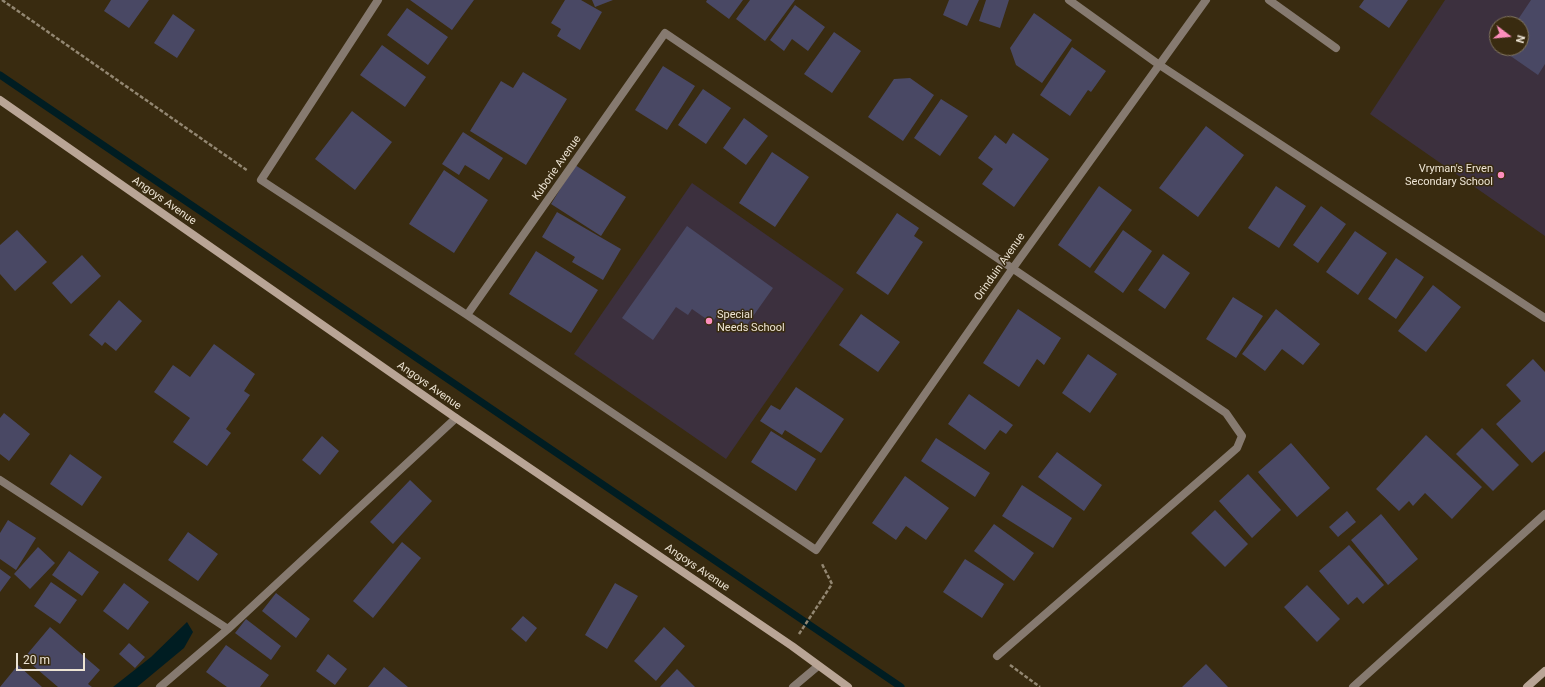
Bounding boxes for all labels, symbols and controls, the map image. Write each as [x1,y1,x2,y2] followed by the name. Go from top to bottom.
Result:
[1489,16,1529,56] north arrow
[1513,34,1527,45] text: N
[530,133,584,203] street label: Kuborie Avenue
[1405,162,1493,188] place label: Vryman's Erven Secondary School
[1496,170,1506,180] marker: Vryman's Erven Secondary School
[129,174,199,228] street label: Angoys Avenue
[972,231,1028,303] street label: Orinduin Avenue
[717,308,785,334] place label: Special Needs School
[704,316,714,326] marker: Special Needs School
[394,359,464,413] street label: Angoys Avenue
[662,542,732,594] street label: Angoys Avenue
[18,645,87,671] scale bar
[23,653,50,667] text: 20 m

